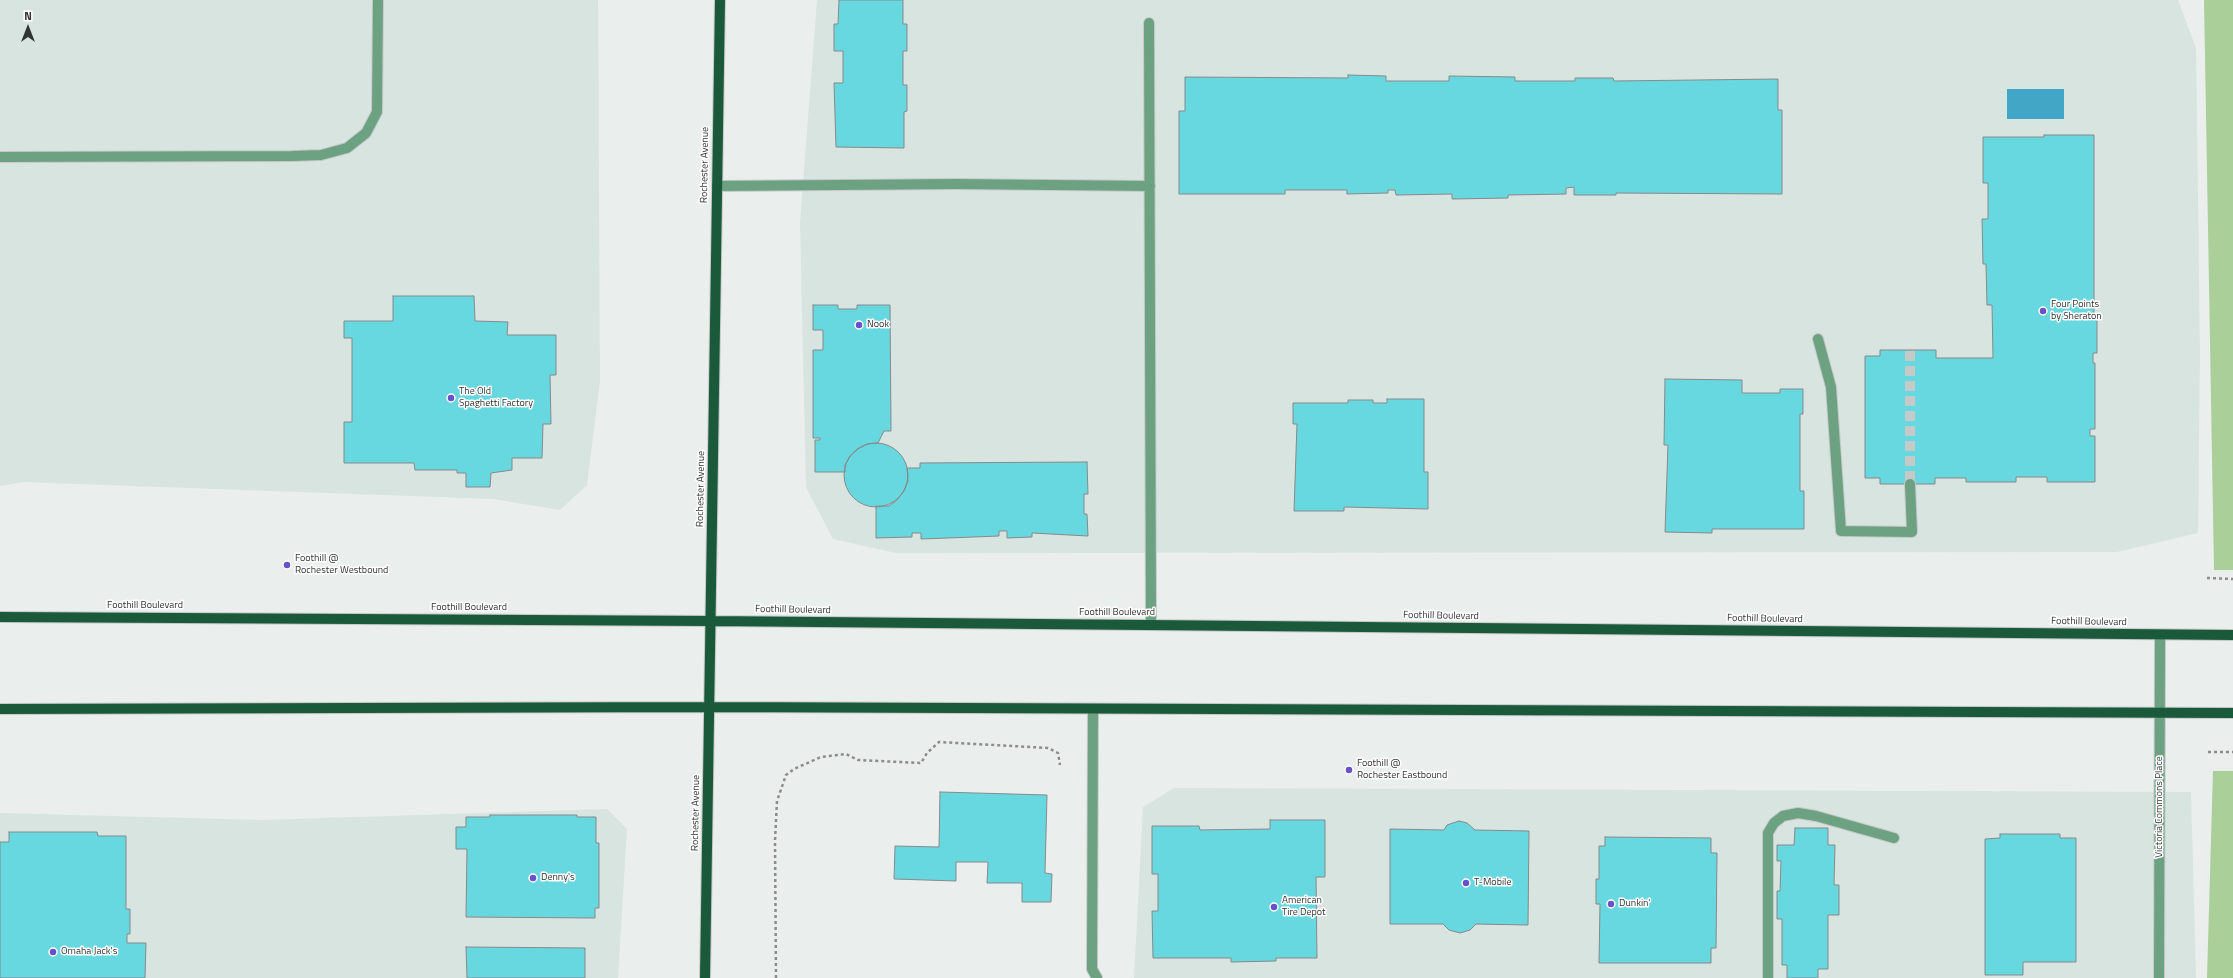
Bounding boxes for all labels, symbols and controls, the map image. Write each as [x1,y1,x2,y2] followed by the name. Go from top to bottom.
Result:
[8,8,48,48] north arrow
[24,8,32,24] text: N
[698,127,712,203] street label: Rochester Avenue
[2051,299,2102,322] place label: Four Points by Sheraton
[2038,306,2048,316] marker: Four Points by Sheraton
[867,319,889,331] place label: Nook
[854,320,864,330] marker: Nook
[459,386,533,410] place label: The Old Spaghetti Factory
[446,393,456,403] marker: The Old Spaghetti Factory
[694,451,708,527] street label: Rochester Avenue
[295,553,388,576] place label: Foothill @ Rochester Westbound
[282,560,292,570] marker: Foothill @ Rochester Westbound
[107,600,183,612] street label: Foothill Boulevard
[431,602,507,614] street label: Foothill Boulevard
[755,603,831,617] street label: Foothill Boulevard
[1079,607,1155,619] street label: Foothill Boulevard
[1403,609,1479,623] street label: Foothill Boulevard
[1727,612,1803,626] street label: Foothill Boulevard
[2051,615,2127,629] street label: Foothill Boulevard
[2154,756,2166,858] street label: Victoria Commons Place
[1357,758,1447,782] place label: Foothill @ Rochester Eastbound
[1344,765,1354,775] marker: Foothill @ Rochester Eastbound
[689,775,703,851] street label: Rochester Avenue
[541,872,575,884] place label: Denny's
[528,873,538,883] marker: Denny's
[1474,877,1511,889] place label: T-Mobile
[1461,878,1471,888] marker: T-Mobile
[1282,895,1326,918] place label: American Tire Depot
[1619,898,1650,910] place label: Dunkin'
[1606,899,1616,909] marker: Dunkin'
[1269,902,1279,912] marker: American Tire Depot
[61,946,117,958] place label: Omaha Jack's
[48,947,58,957] marker: Omaha Jack's

